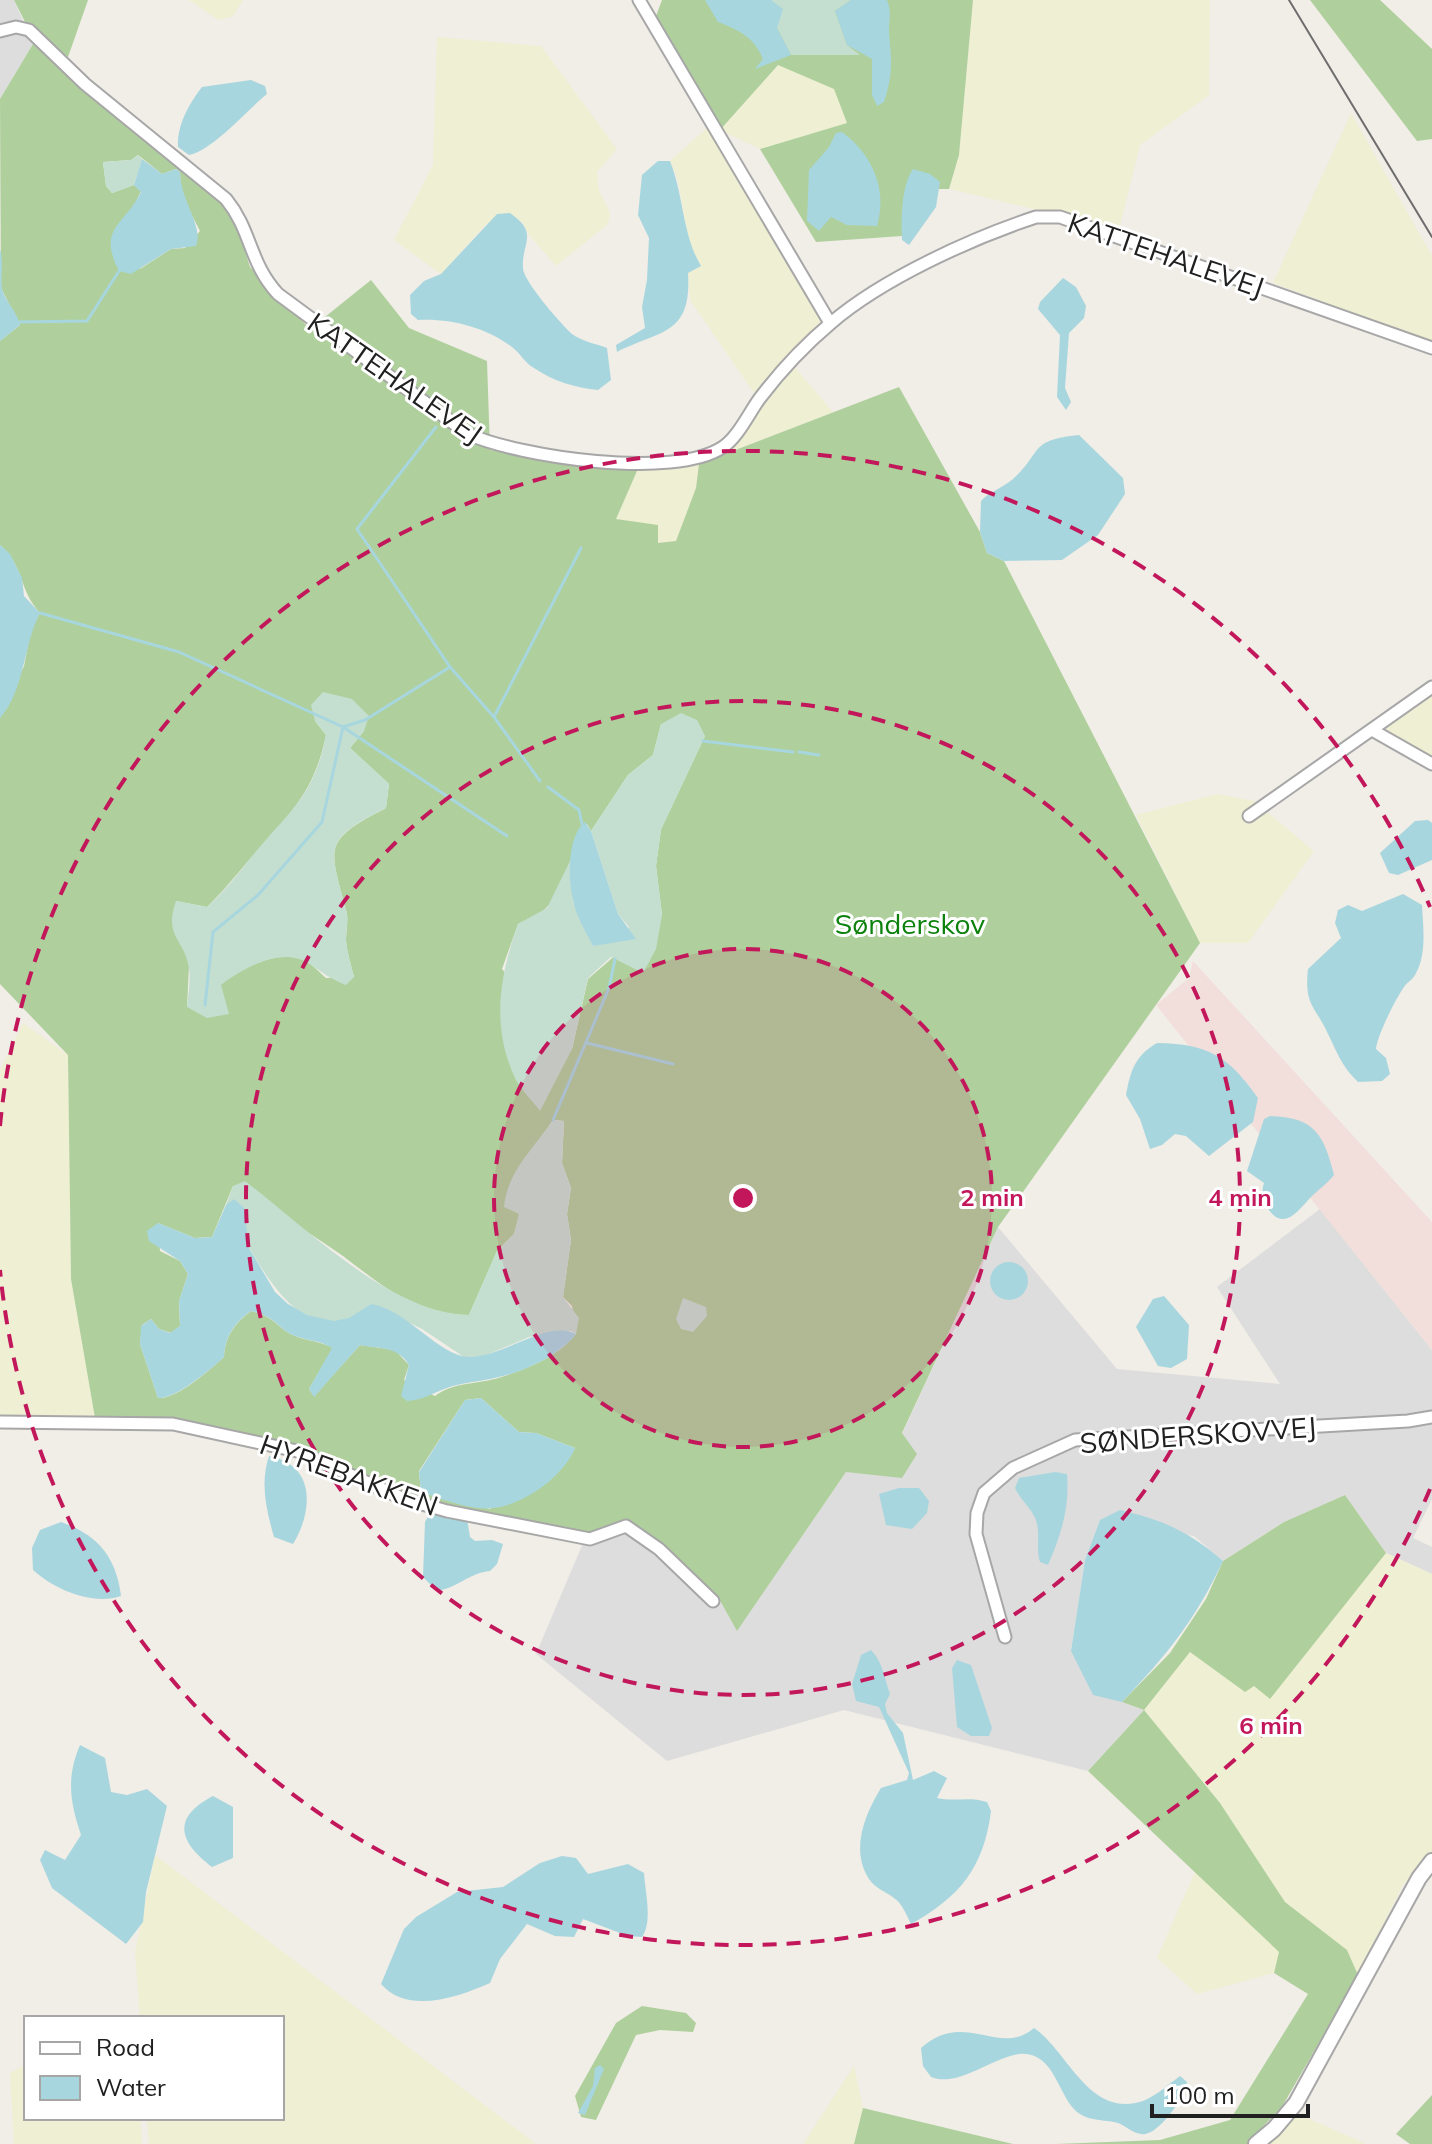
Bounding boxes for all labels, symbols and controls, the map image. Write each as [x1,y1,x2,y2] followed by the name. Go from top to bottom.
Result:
[1064,205,1269,304] street label: KATTEHALEVEJ
[301,304,489,451] street label: KATTEHALEVEJ
[835,906,985,941] park label: Sønderskov
[960,1182,1024,1212] text: 2 min
[1208,1182,1272,1212] text: 4 min
[729,1184,757,1212] centre of rings
[1078,1409,1317,1460] street label: SØNDERSKOVVEJ
[255,1426,443,1523] street label: HYREBAKKEN
[1239,1710,1303,1740] text: 6 min
[24,2016,284,2120] legend
[96,2032,155,2062] text: Road
[1152,2068,1308,2118] scale bar
[96,2072,166,2102] text: Water
[1164,2080,1235,2110] text: 100 m

